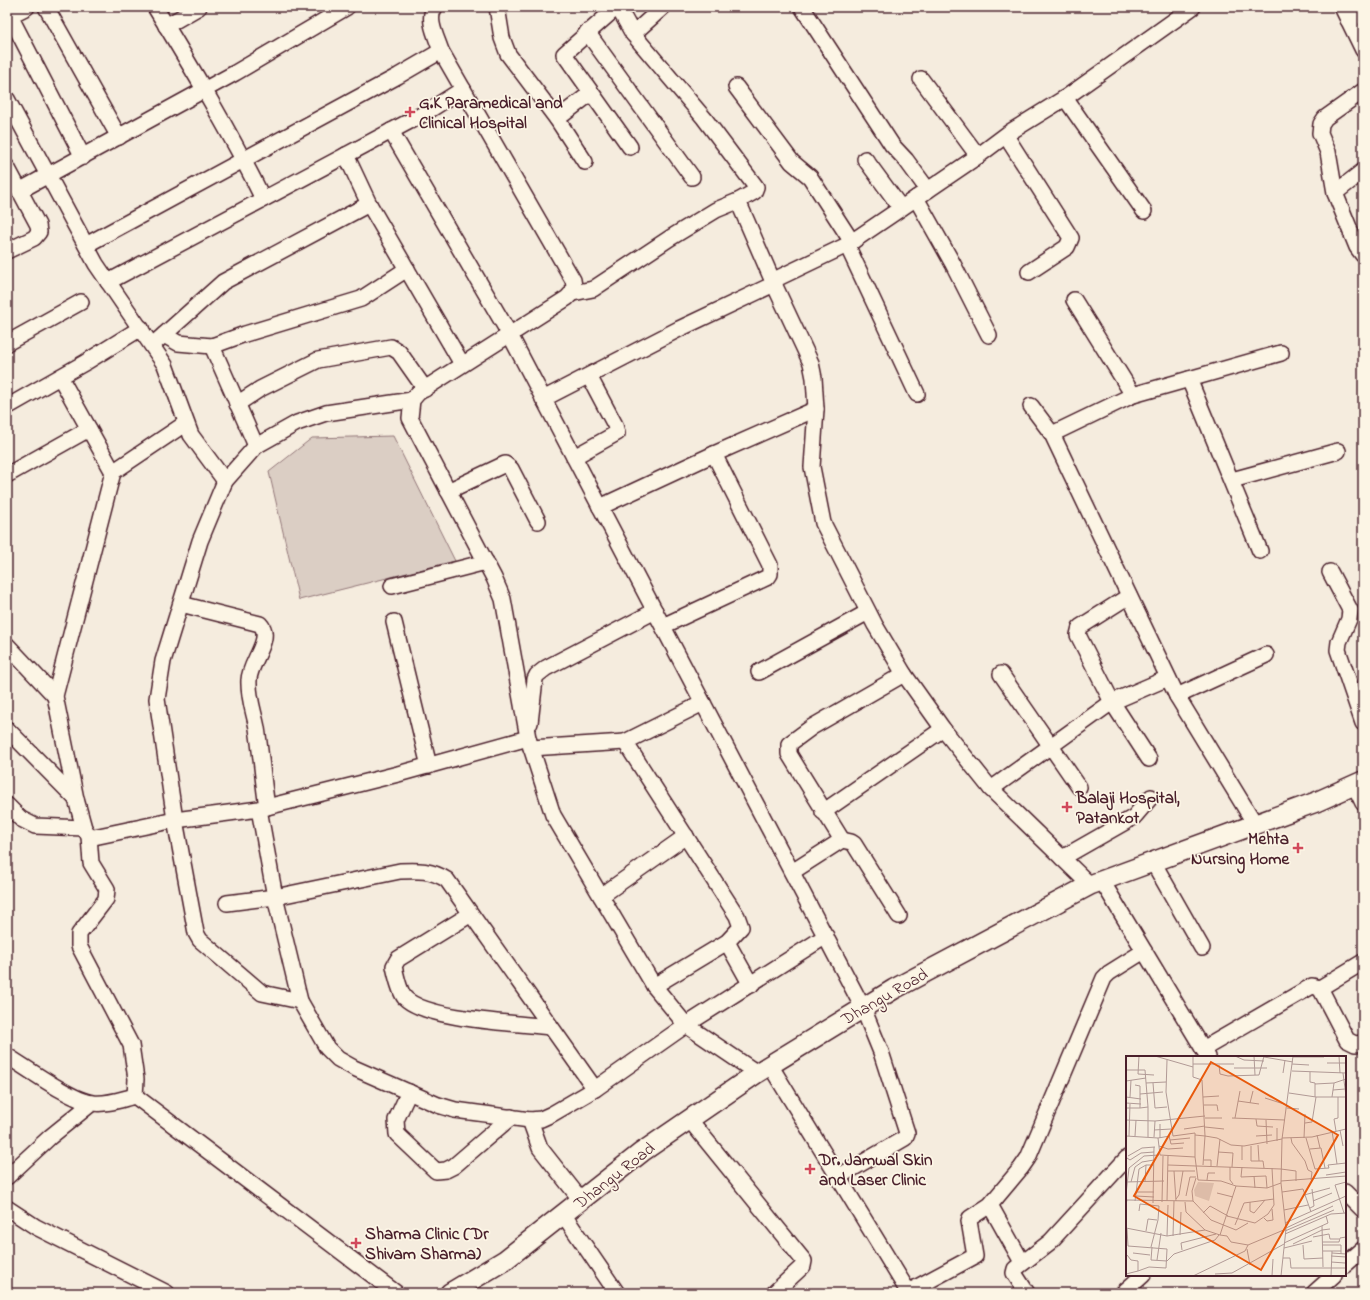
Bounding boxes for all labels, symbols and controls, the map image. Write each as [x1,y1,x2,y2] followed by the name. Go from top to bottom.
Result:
[419,91,563,136] place label: G.K Paramedical and Clinical Hospital
[404,106,416,118] marker: G.K Paramedical and Clinical Hospital
[1075,786,1180,831] place label: Balaji Hospital, Patankot
[1061,801,1073,813] marker: Balaji Hospital, Patankot
[1191,827,1290,874] place label: Mehta Nursing Home
[1292,842,1304,854] marker: Mehta Nursing Home
[836,962,934,1035] street label: Dhangu Road
[1126,1056,1346,1276] inset map
[568,1136,662,1218] street label: Dhangu Road
[818,1148,933,1193] place label: Dr. Jamwal Skin and Laser Clinic
[804,1163,816,1175] marker: Dr. Jamwal Skin and Laser Clinic
[365,1222,489,1267] place label: Sharma Clinic (Dr Shivam Sharma)
[350,1237,362,1249] marker: Sharma Clinic (Dr Shivam Sharma)

